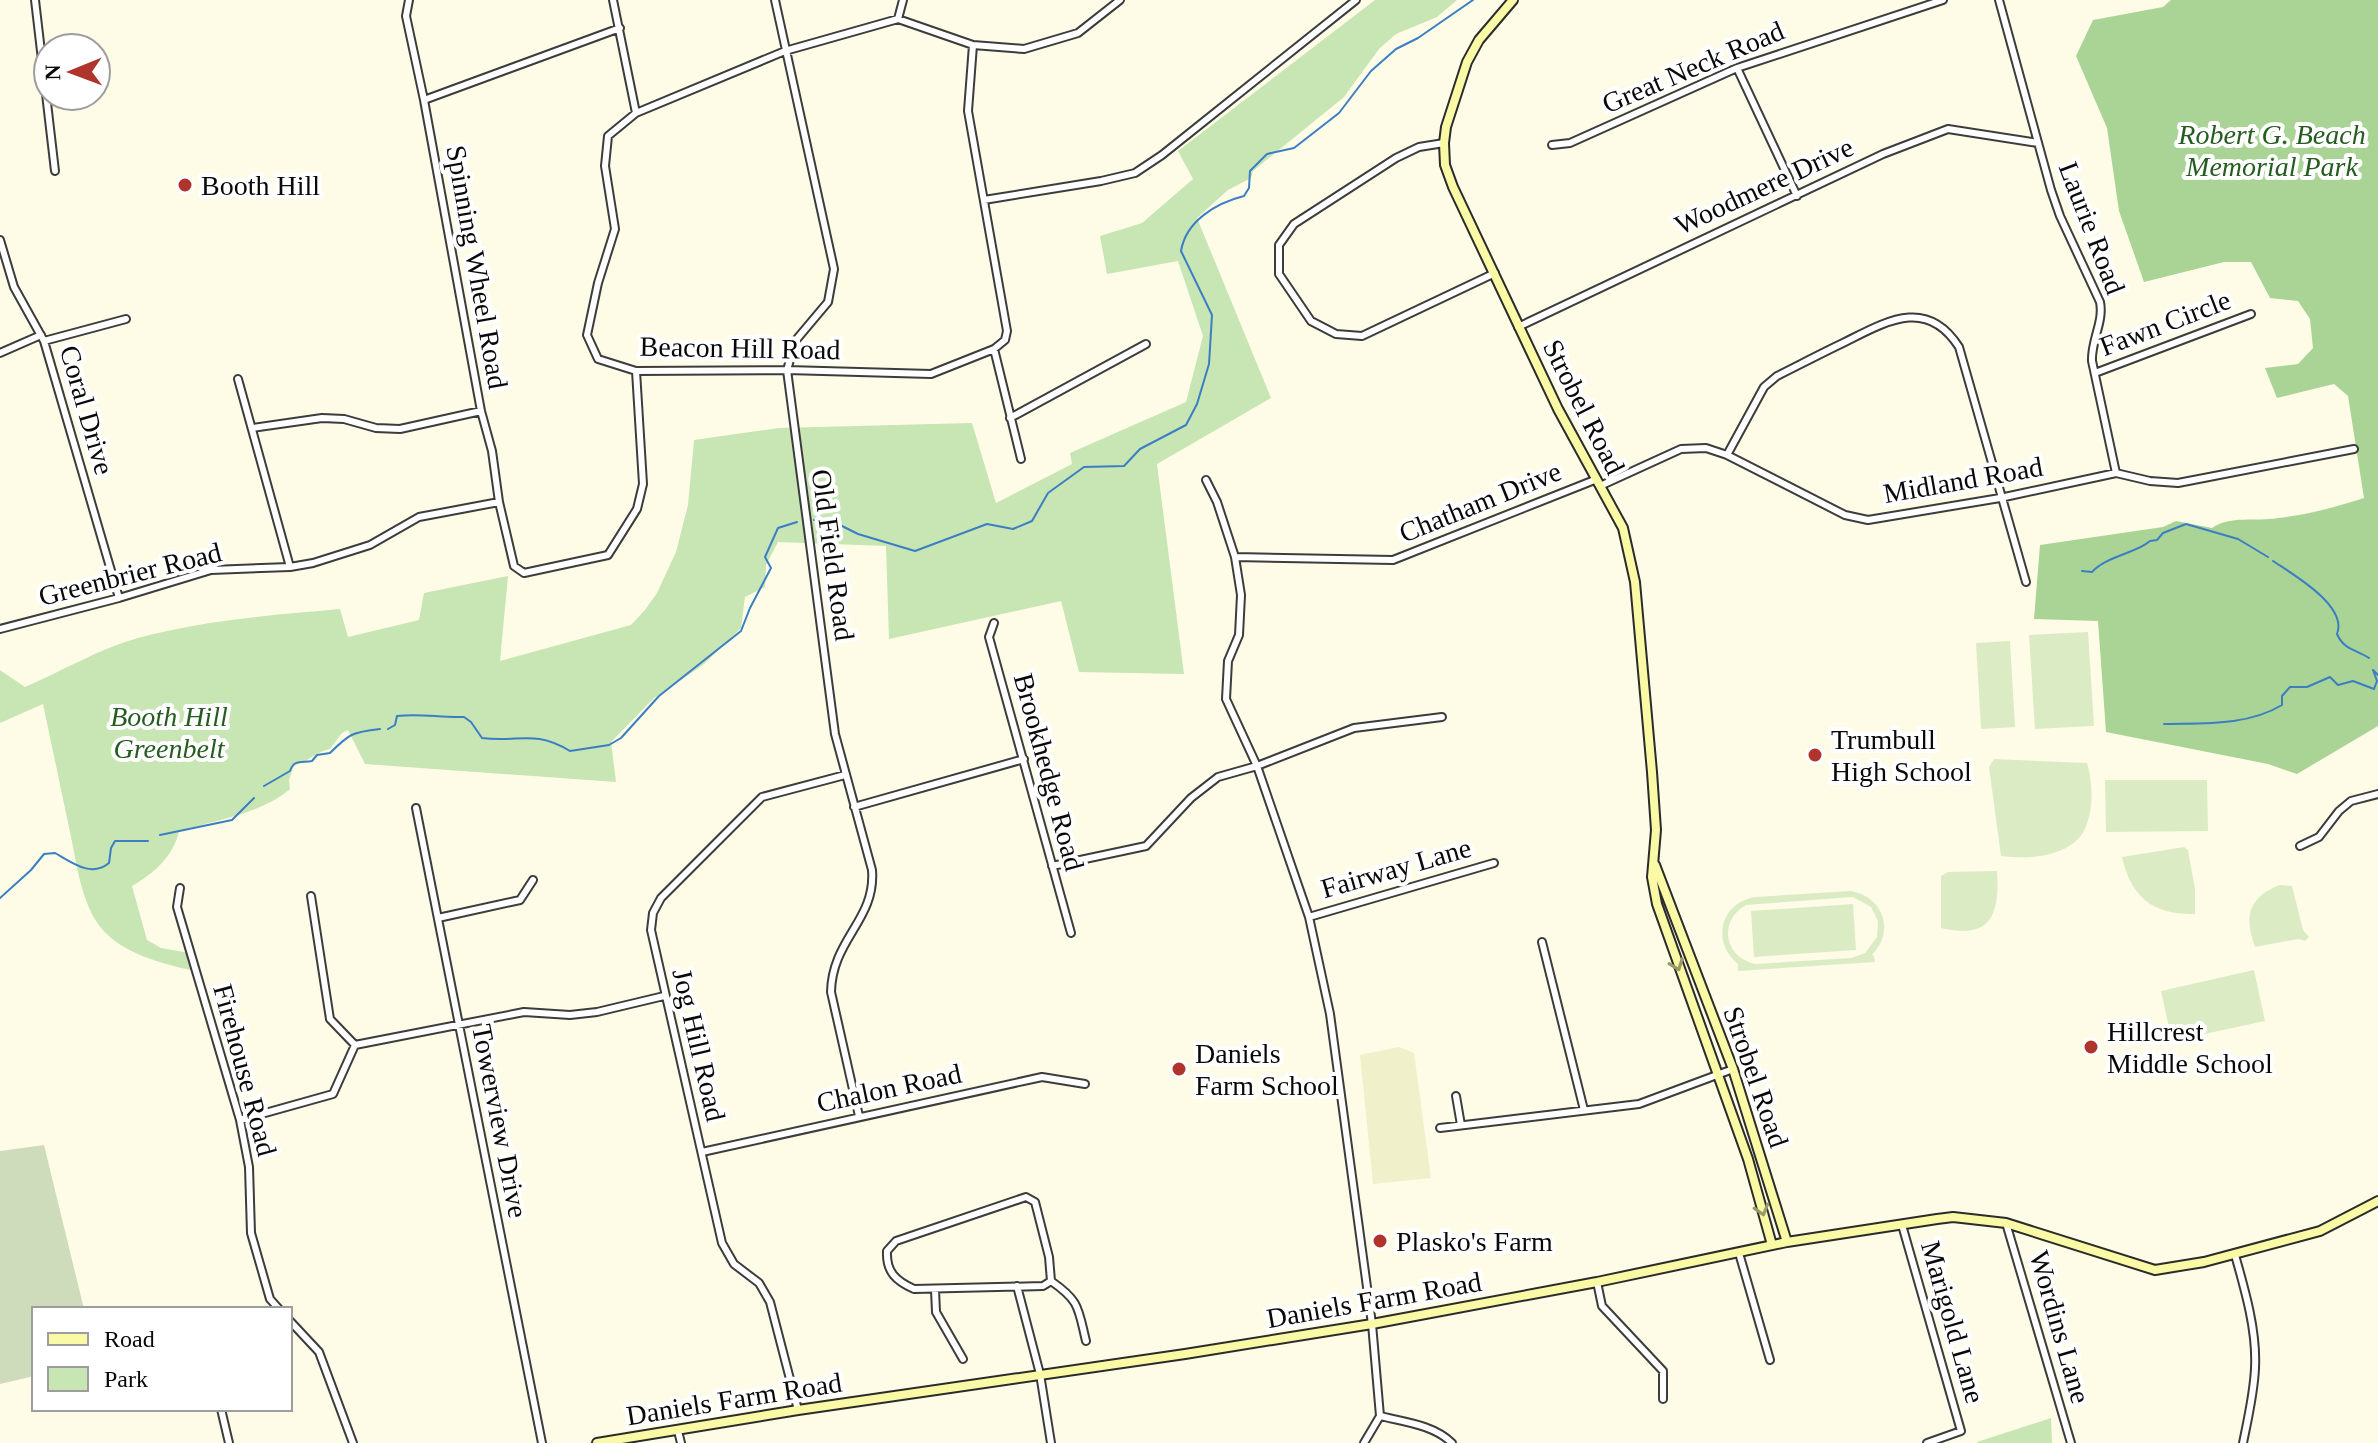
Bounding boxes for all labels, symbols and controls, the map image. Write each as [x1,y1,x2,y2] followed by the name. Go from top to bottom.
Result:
[1597,15,1789,119] street label: Great Neck Road
[32,32,112,112] north arrow
[40,64,65,81] text: N
[2177,119,2366,182] park label: Robert G. Beach Memorial Park
[1670,131,1858,241] street label: Woodmere Drive
[440,143,514,391] street label: Spinning Wheel Road
[2053,157,2131,299] street label: Laurie Road
[201,170,320,201] place label: Booth Hill
[176,176,194,194] marker: Booth Hill
[2095,284,2235,362] street label: Fawn Circle
[639,331,841,365] street label: Beacon Hill Road
[1537,334,1631,480] street label: Strobel Road
[54,342,120,478] street label: Coral Drive
[1881,451,2045,509] street label: Midland Road
[1395,455,1565,549] street label: Chatham Drive
[806,467,860,643] street label: Old Field Road
[35,536,225,612] street label: Greenbrier Road
[1008,670,1090,874] street label: Brookhedge Road
[110,701,228,764] park label: Booth Hill Greenbelt
[1831,724,1972,787] place label: Trumbull High School
[1806,746,1824,764] marker: Trumbull High School
[1317,832,1475,904] street label: Fairway Lane
[1668,957,1684,971] one-way arrow
[666,966,732,1124] street label: Jog Hill Road
[207,981,283,1159] street label: Firehouse Road
[1717,1002,1795,1152] street label: Strobel Road
[2107,1016,2273,1079] place label: Hillcrest Middle School
[466,1022,534,1220] street label: Towerview Drive
[1195,1038,1339,1101] place label: Daniels Farm School
[2082,1038,2100,1056] marker: Hillcrest Middle School
[814,1058,964,1118] street label: Chalon Road
[1170,1060,1188,1078] marker: Daniels Farm School
[1753,1203,1769,1217] one-way arrow
[1396,1226,1553,1257] place label: Plasko's Farm
[1371,1232,1389,1250] marker: Plasko's Farm
[1915,1237,1991,1407] street label: Marigold Lane
[2023,1247,2097,1407] street label: Wordins Lane
[1264,1266,1484,1334] street label: Daniels Farm Road
[32,1307,292,1411] legend
[104,1326,155,1352] text: Road
[104,1366,148,1392] text: Park
[624,1367,844,1431] street label: Daniels Farm Road

